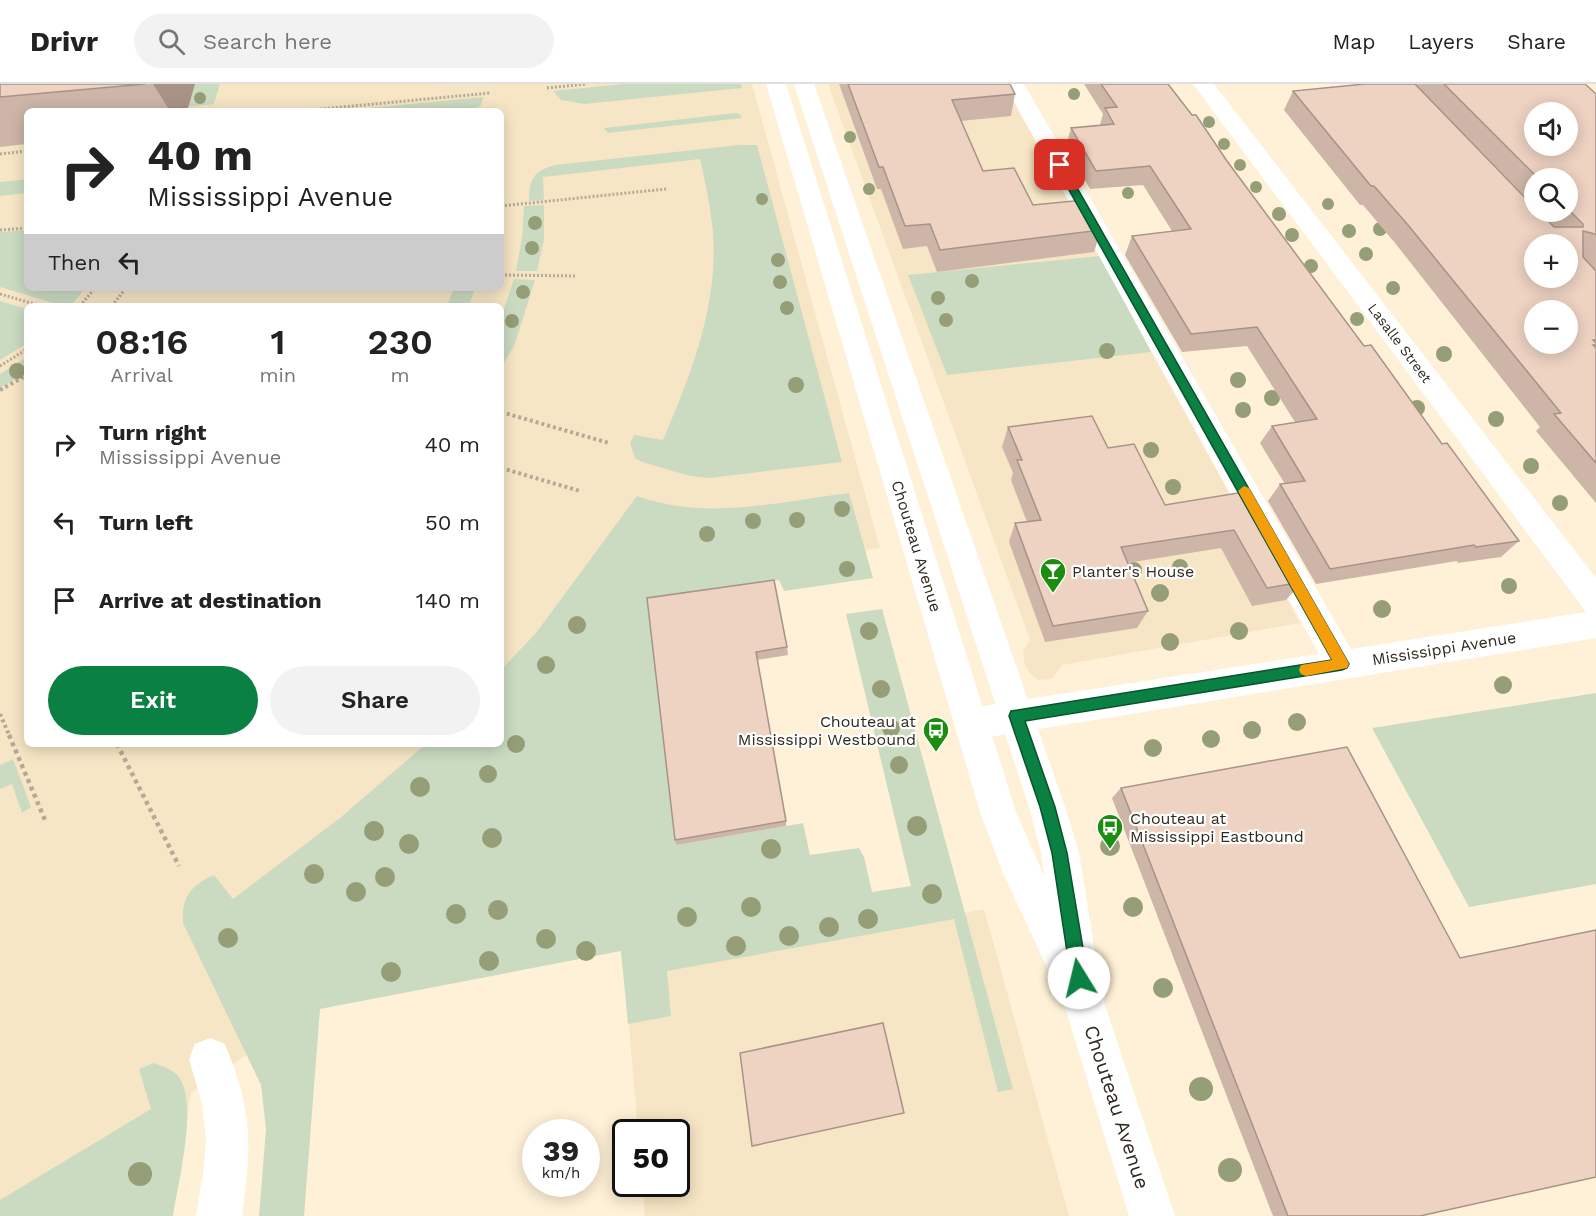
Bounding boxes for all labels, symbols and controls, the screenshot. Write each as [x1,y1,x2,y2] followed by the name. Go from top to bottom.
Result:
[134,14,554,68] search box
[30,25,98,58] text: Drivr
[155,25,188,58] icon: search
[203,29,332,54] text: Search here
[1332,29,1375,54] text: Map
[1408,29,1474,54] text: Layers
[1507,29,1566,54] text: Share
[1524,102,1578,354] map controls
[1524,102,1578,156] button: sound
[147,131,253,180] text: 40 m
[48,132,126,210] icon: right
[1034,139,1085,190] pin
[1043,148,1076,181] icon: arrive
[1524,168,1578,222] button: search
[147,181,393,213] text: Mississippi Avenue
[1524,234,1578,288] button: +
[113,246,146,279] icon: left
[48,250,101,275] text: Then
[1365,300,1435,386] street label: Lasalle Street
[1524,300,1578,354] button: −
[95,321,188,363] text: 08:16
[270,321,285,363] text: 1
[367,321,433,363] text: 230
[111,363,173,387] text: Arrival
[259,363,296,387] text: min
[391,363,410,387] text: m
[99,420,206,445] text: Turn right
[48,428,81,461] icon: right
[424,432,480,457] text: 40 m
[99,445,281,469] text: Mississippi Avenue
[887,478,946,614] street label: Chouteau Avenue
[48,506,81,539] icon: left
[99,510,193,535] text: Turn left
[425,510,480,535] text: 50 m
[1038,556,1068,594] bar icon: Planter's House
[1072,562,1194,581] place label: Planter's House
[48,584,81,617] icon: arrive
[99,588,322,613] text: Arrive at destination
[416,588,480,613] text: 140 m
[1371,628,1518,669] street label: Mississippi Avenue
[48,666,258,735] button: Exit
[270,666,480,735] button: Share
[738,712,916,749] place label: Chouteau at Mississippi Westbound
[921,715,951,753] bus stop icon: Chouteau at Mississippi Westbound
[1130,809,1304,846] place label: Chouteau at Mississippi Eastbound
[1095,812,1125,850] bus stop icon: Chouteau at Mississippi Eastbound
[1047,946,1111,1010] position arrow
[1079,1022,1155,1192] street label: Chouteau Avenue
[612,1119,690,1197] speed limit sign: 50
[543,1133,579,1168] text: 39
[542,1164,580,1182] text: km/h

